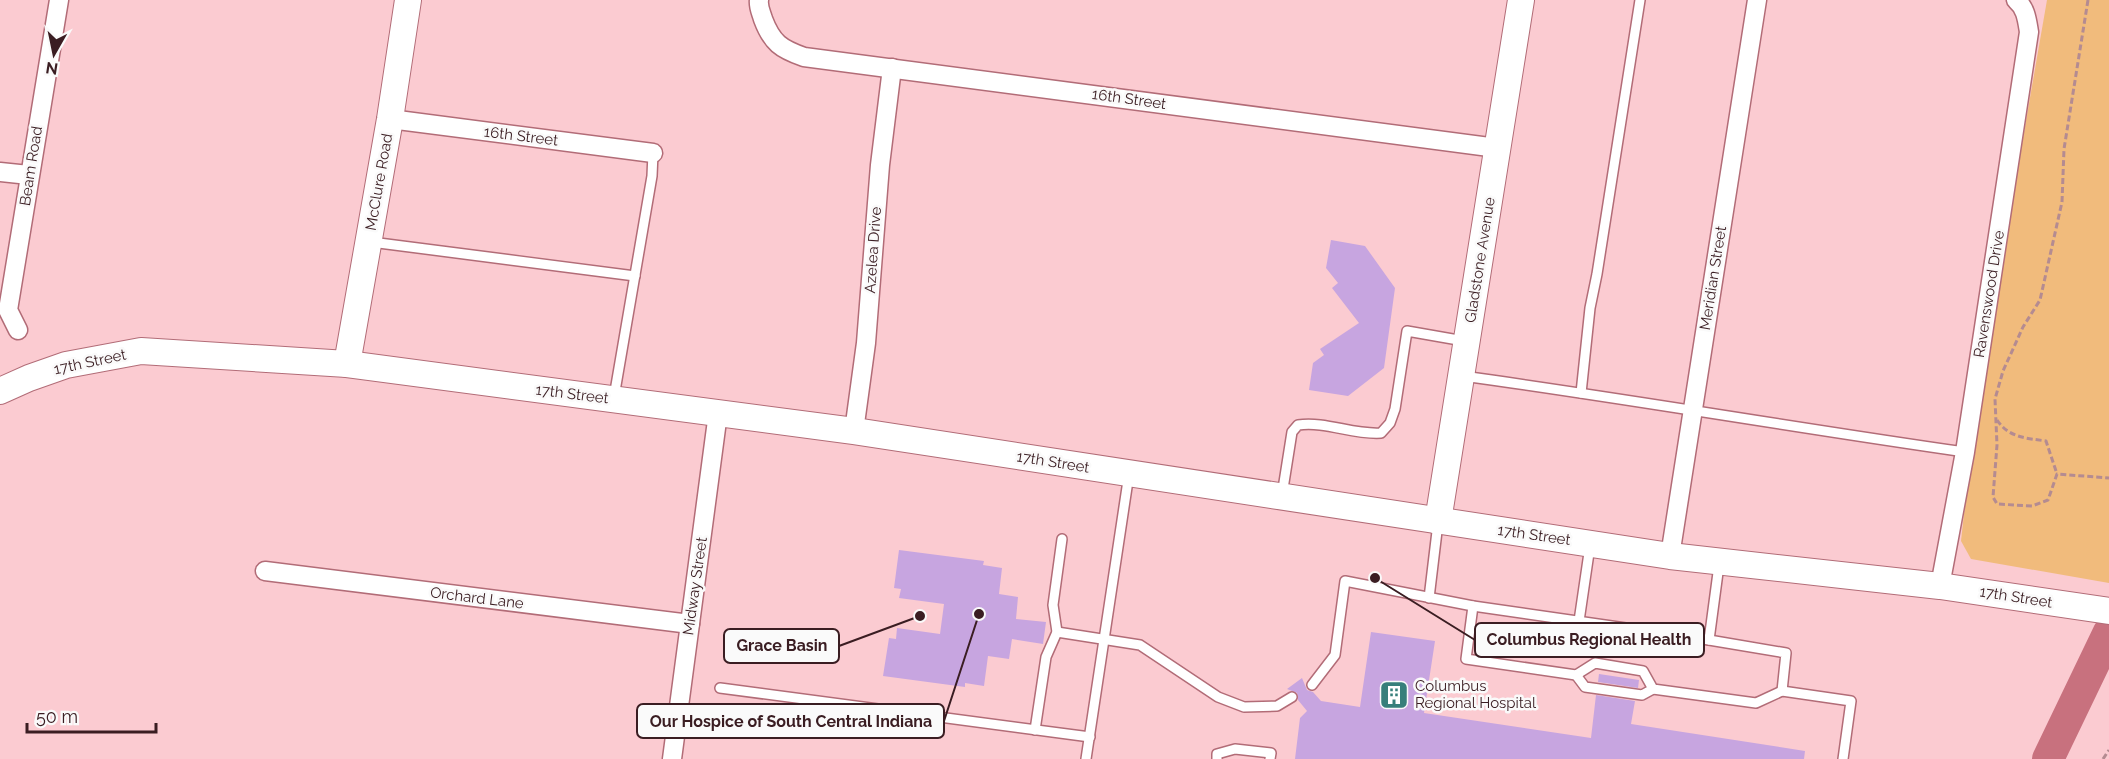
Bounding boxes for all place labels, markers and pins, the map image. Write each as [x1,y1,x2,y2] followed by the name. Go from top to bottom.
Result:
[1475,623,1704,657] callout: Columbus Regional Health
[724,629,839,663] callout: Grace Basin
[1415,677,1537,712] place label: Columbus Regional Hospital
[1378,679,1410,711] building icon: Columbus Regional Hospital
[637,704,944,738] callout: Our Hospice of South Central Indiana

